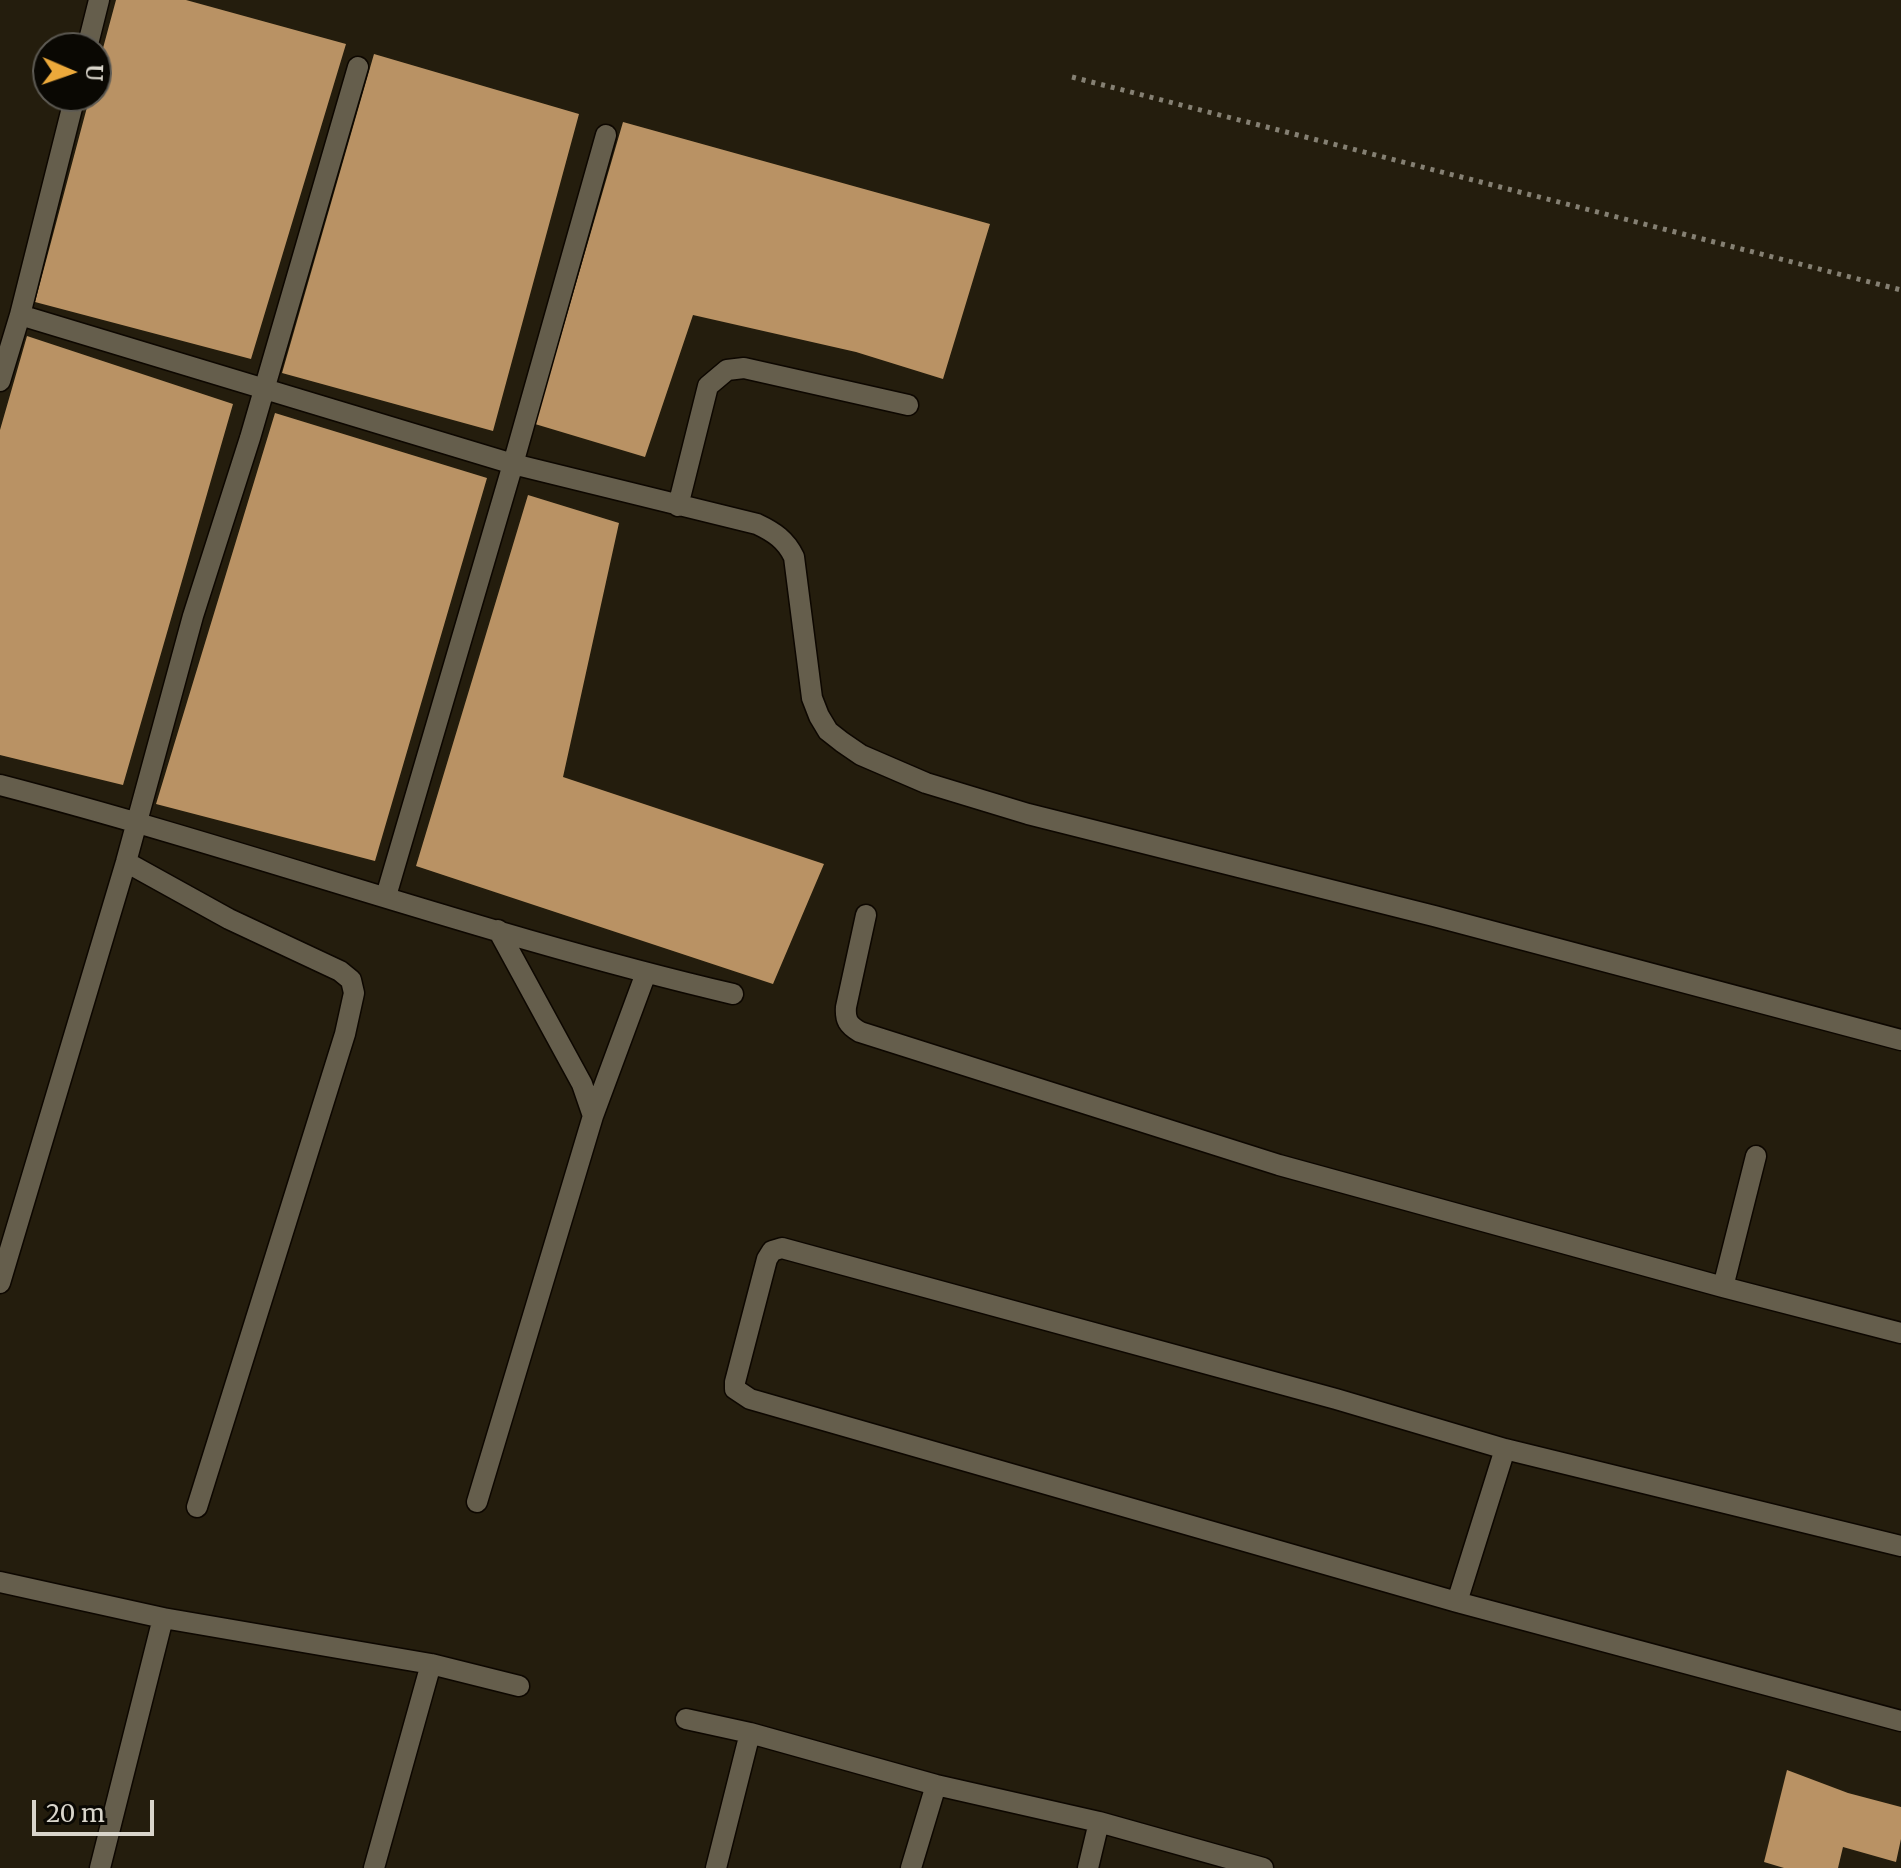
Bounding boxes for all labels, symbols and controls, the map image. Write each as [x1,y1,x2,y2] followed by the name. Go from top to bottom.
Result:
[32,32,112,112] north arrow
[80,64,108,81] text: U
[36,1784,158,1834] scale bar
[46,1798,105,1829] text: 20 m

